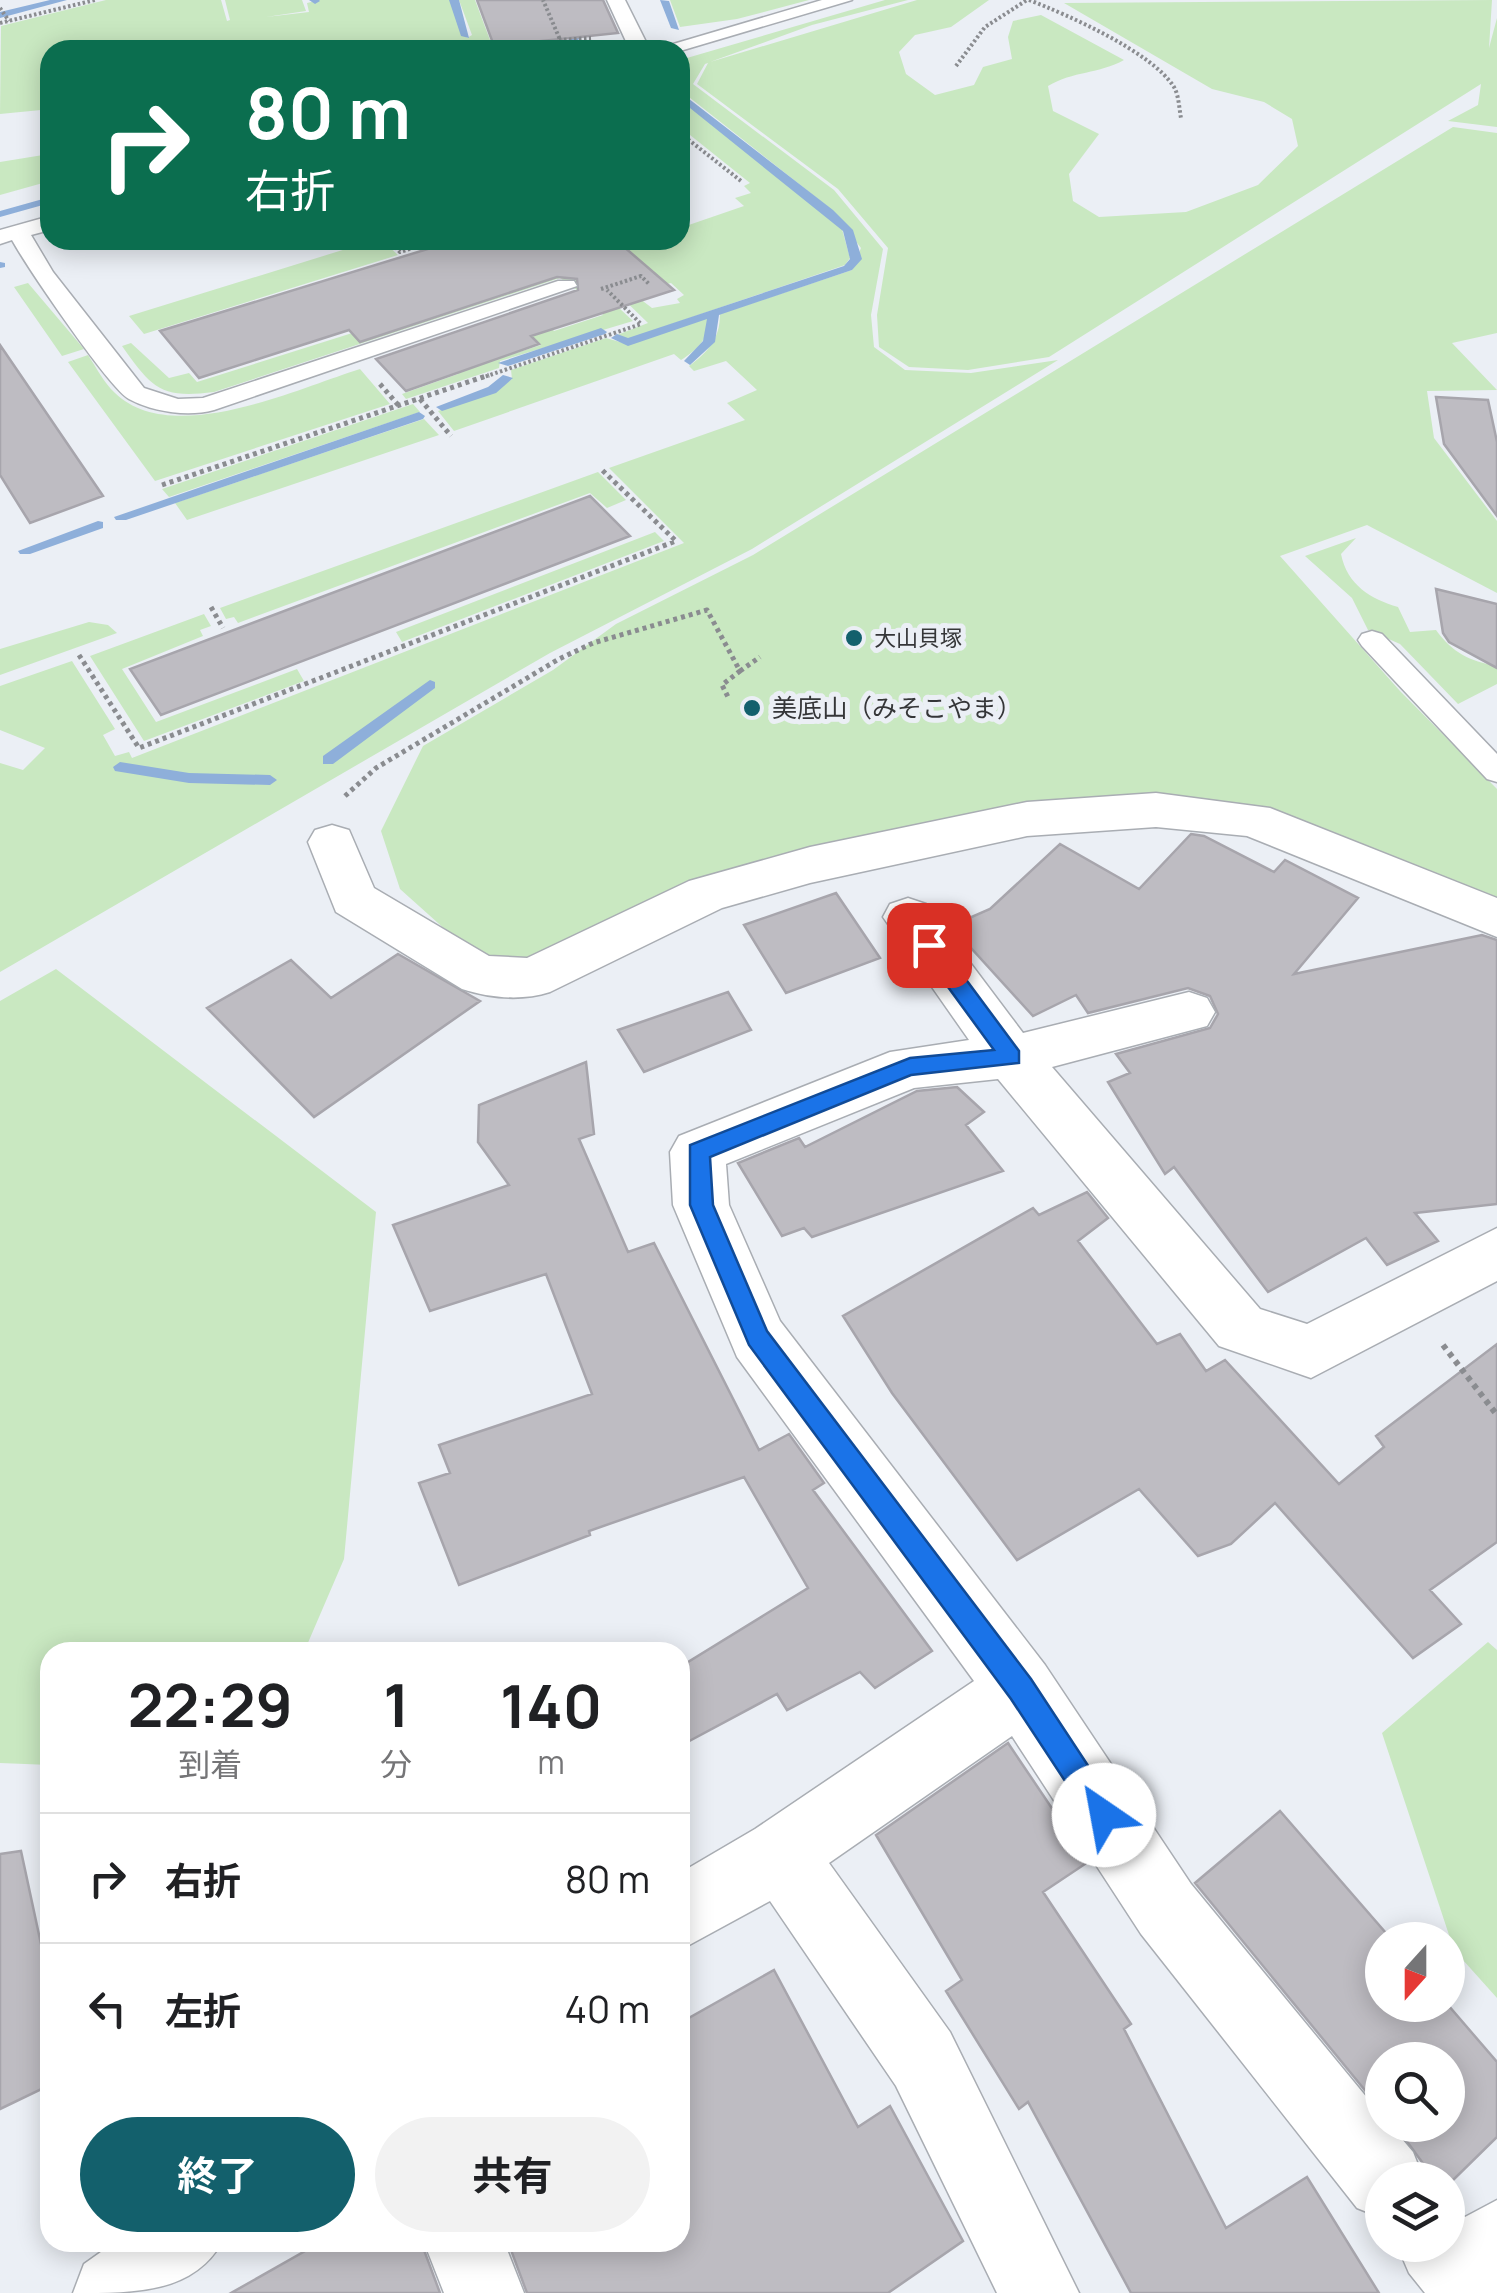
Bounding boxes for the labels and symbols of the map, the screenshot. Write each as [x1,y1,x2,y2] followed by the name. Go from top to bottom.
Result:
[874,623,962,653] place label: 大山貝塚
[843,627,865,649] marker: 大山貝塚
[772,690,1022,725] place label: 美底山（みそこやま）
[741,697,763,719] marker: 美底山（みそこやま）
[887,903,972,988] pin
[1052,1763,1156,1867] position arrow
[1365,1922,1465,2022] north arrow

